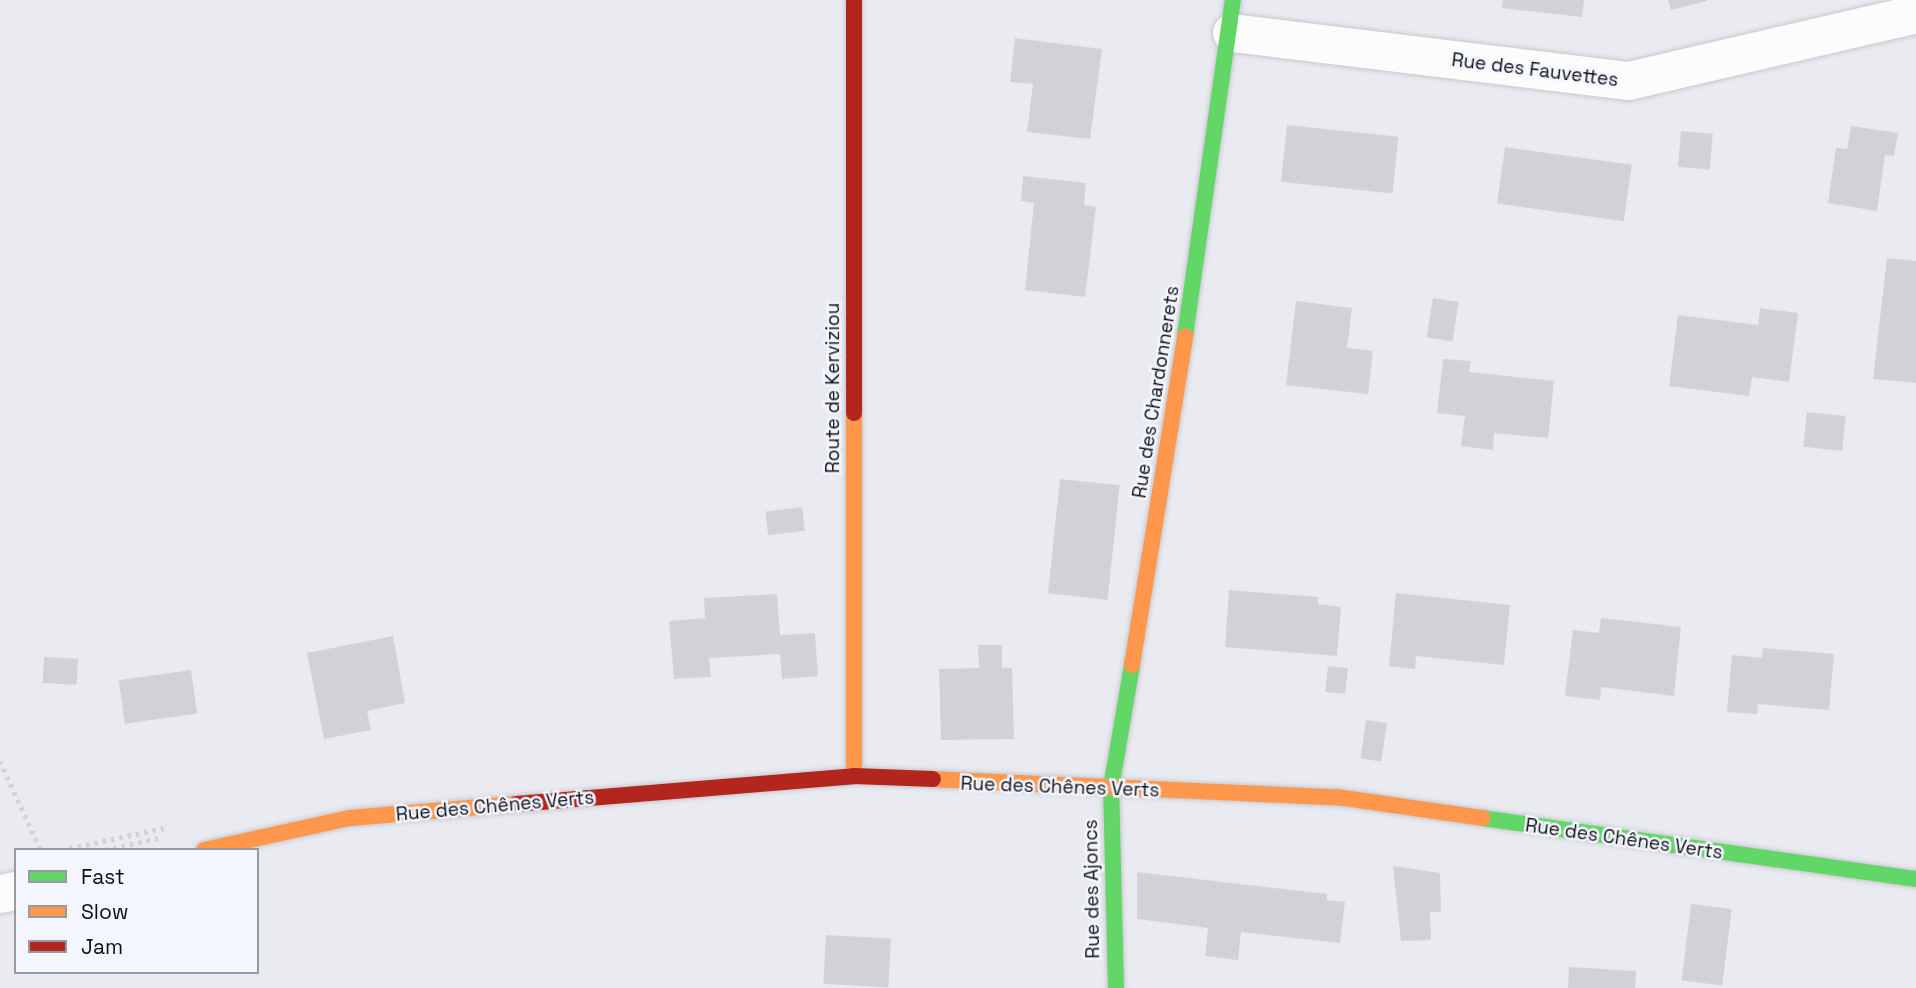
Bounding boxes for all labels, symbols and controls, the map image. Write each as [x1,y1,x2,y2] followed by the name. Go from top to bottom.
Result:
[1450,48,1620,92] street label: Rue des Fauvettes
[1128,284,1184,500] street label: Rue des Chardonnerets
[822,303,844,473] street label: Route de Kerviziou
[960,772,1160,802] street label: Rue des Chênes Verts
[395,786,595,826] street label: Rue des Chênes Verts
[1524,814,1724,864] street label: Rue des Chênes Verts
[1079,819,1105,959] street label: Rue des Ajoncs
[14,848,259,974] legend
[81,863,125,890] text: Fast
[81,898,129,925] text: Slow
[81,933,123,960] text: Jam

